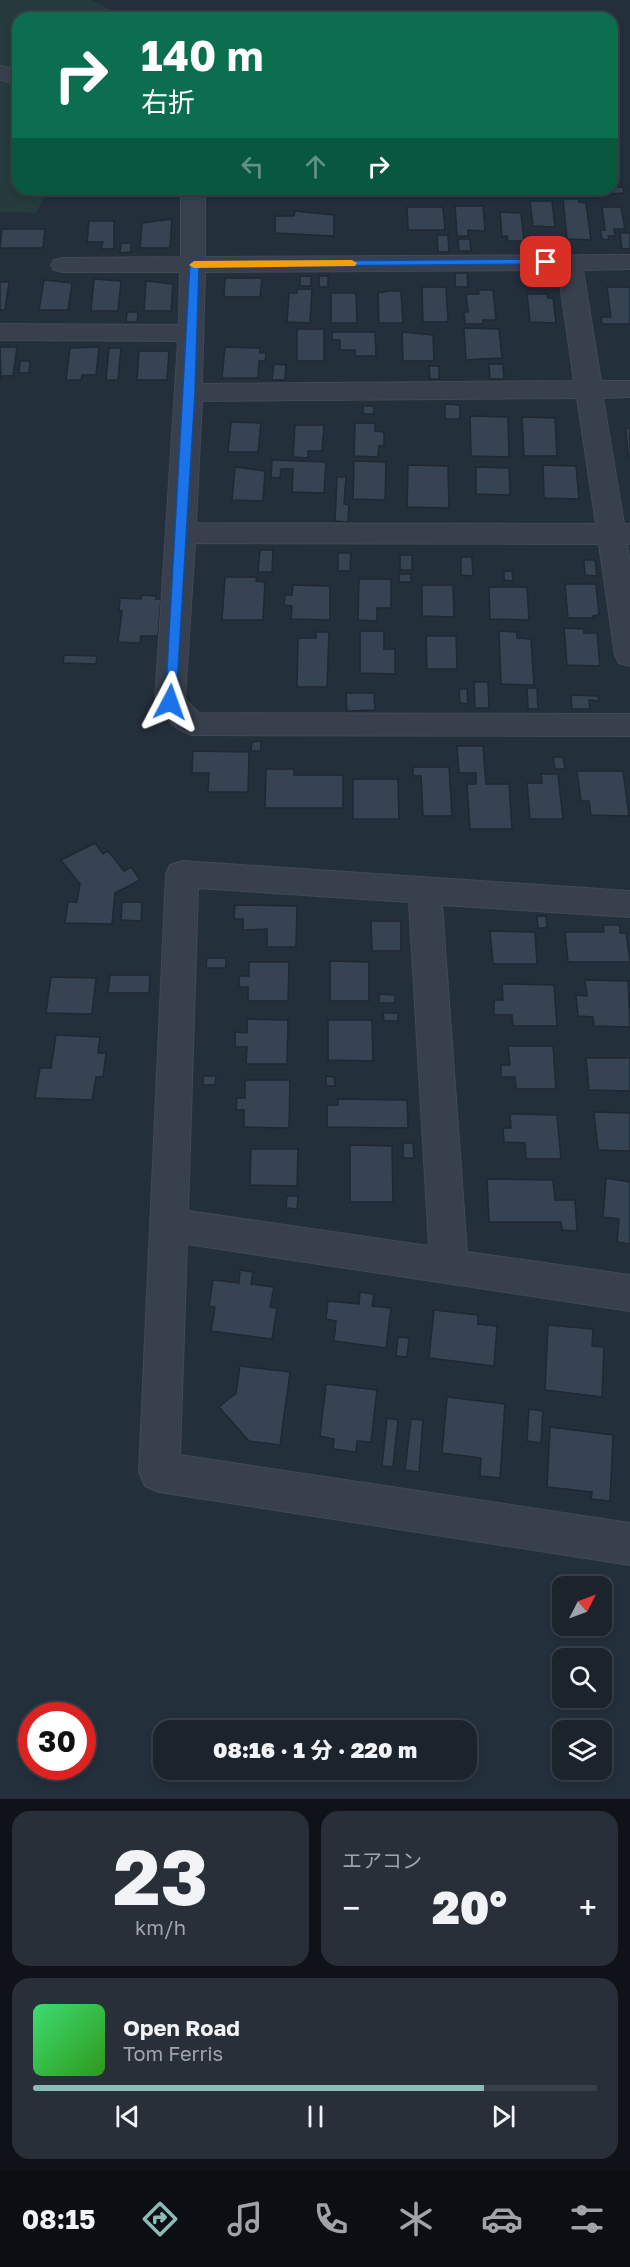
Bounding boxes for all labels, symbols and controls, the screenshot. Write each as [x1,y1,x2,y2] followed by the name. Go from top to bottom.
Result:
[141,30,263,80] text: 140 m
[42,36,120,114] icon: right
[141,86,195,118] text: 右折
[236,150,269,183] icon: left
[299,150,332,183] icon: ahead
[362,150,395,183] icon: right
[520,236,571,287] pin
[529,245,562,278] icon: arrive
[138,670,202,734] position arrow
[552,1576,612,1636] north arrow
[552,1576,612,1780] map controls
[552,1648,612,1708] button: search
[18,1702,96,1780] speed limit sign: 30
[552,1720,612,1780] button: layers
[213,1736,417,1763] text: 08:16 · 1 分 · 220 m
[113,1829,208,1922] text: 23
[342,1848,422,1872] text: エアコン
[432,1880,507,1934] text: 20°
[342,1888,360,1927] text: −
[579,1888,597,1927] text: +
[135,1915,186,1939] text: km/h
[123,2014,240,2041] text: Open Road
[123,2041,223,2065] text: Tom Ferris
[111,2100,144,2133] icon: previous
[299,2100,332,2133] icon: pause
[487,2100,520,2133] icon: next
[139,2198,181,2240] icon: directions
[224,2198,266,2240] icon: music
[310,2198,352,2240] icon: phone
[395,2198,437,2240] icon: climate
[481,2198,523,2240] icon: car
[566,2198,608,2240] icon: filters
[22,2203,96,2235] text: 08:15

